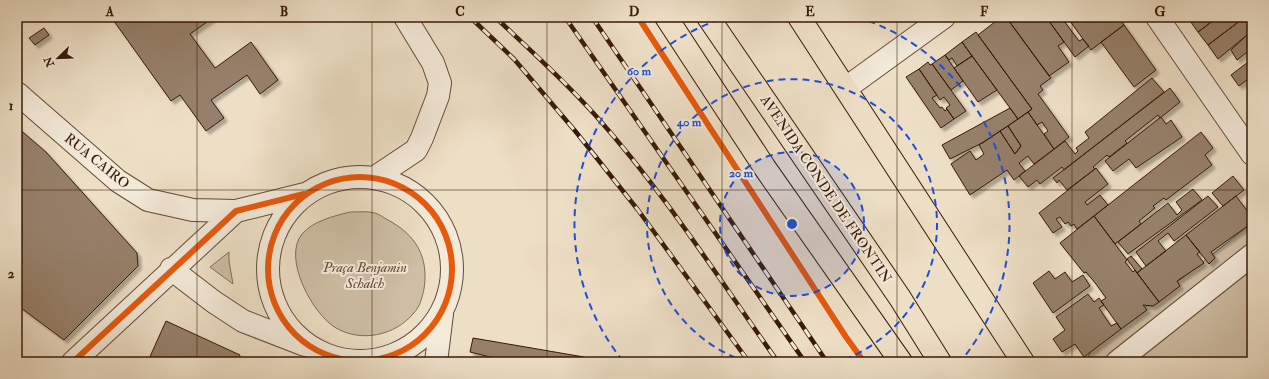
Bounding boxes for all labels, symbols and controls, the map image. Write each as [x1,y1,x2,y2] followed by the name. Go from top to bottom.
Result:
[105,4,115,20] text: A
[280,4,288,20] text: B
[455,4,465,20] text: C
[629,4,640,20] text: D
[805,4,815,20] text: E
[980,4,989,20] text: F
[1155,4,1166,20] text: G
[38,38,78,78] north arrow
[41,54,58,70] text: N
[627,64,652,79] text: 60 m
[756,91,896,286] street label: AVENIDA CONDE DE FRONTIN
[9,98,14,114] text: 1
[676,115,702,130] text: 40 m
[61,130,133,192] street label: RUA CAIRO
[729,166,754,181] text: 20 m
[785,217,799,231] centre of rings
[322,259,407,292] park label: Praça Benjamin Schalch
[8,266,15,282] text: 2

